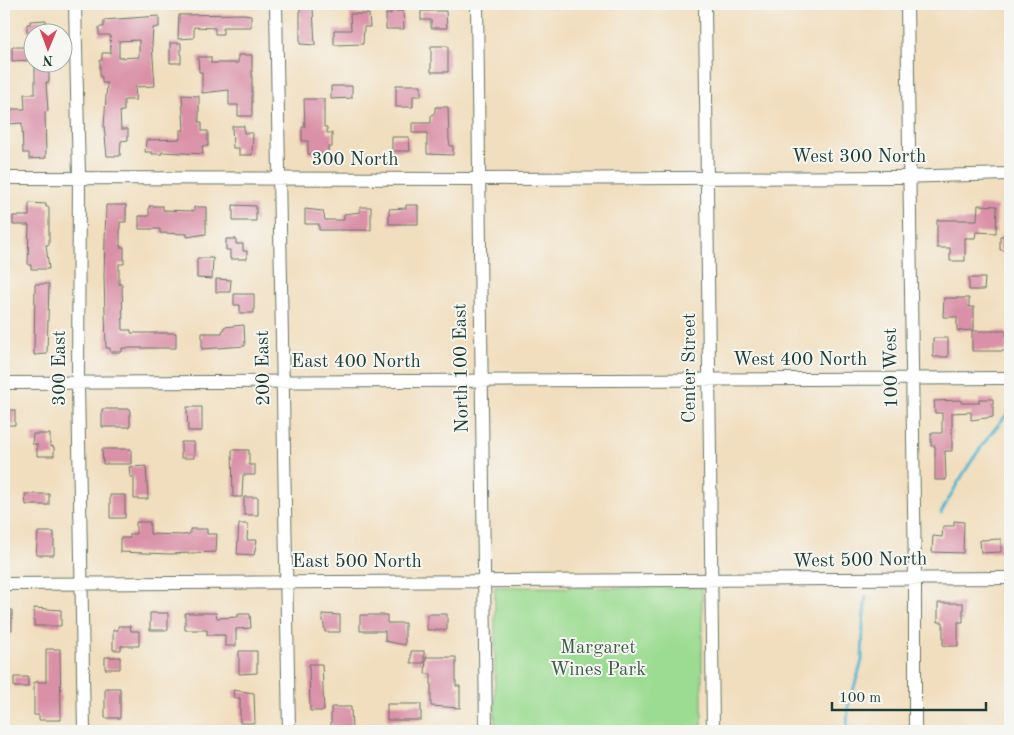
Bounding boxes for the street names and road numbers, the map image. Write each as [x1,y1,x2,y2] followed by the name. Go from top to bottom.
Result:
[792,148,926,167] street label: West 300 North
[311,151,399,170] street label: 300 North
[451,303,473,433] street label: North 100 East
[681,313,700,423] street label: Center Street
[882,328,902,408] street label: 100 West
[51,330,70,406] street label: 300 East
[254,330,274,406] street label: 200 East
[733,351,867,370] street label: West 400 North
[291,353,421,372] street label: East 400 North
[793,550,927,572] street label: West 500 North
[292,553,422,572] street label: East 500 North

